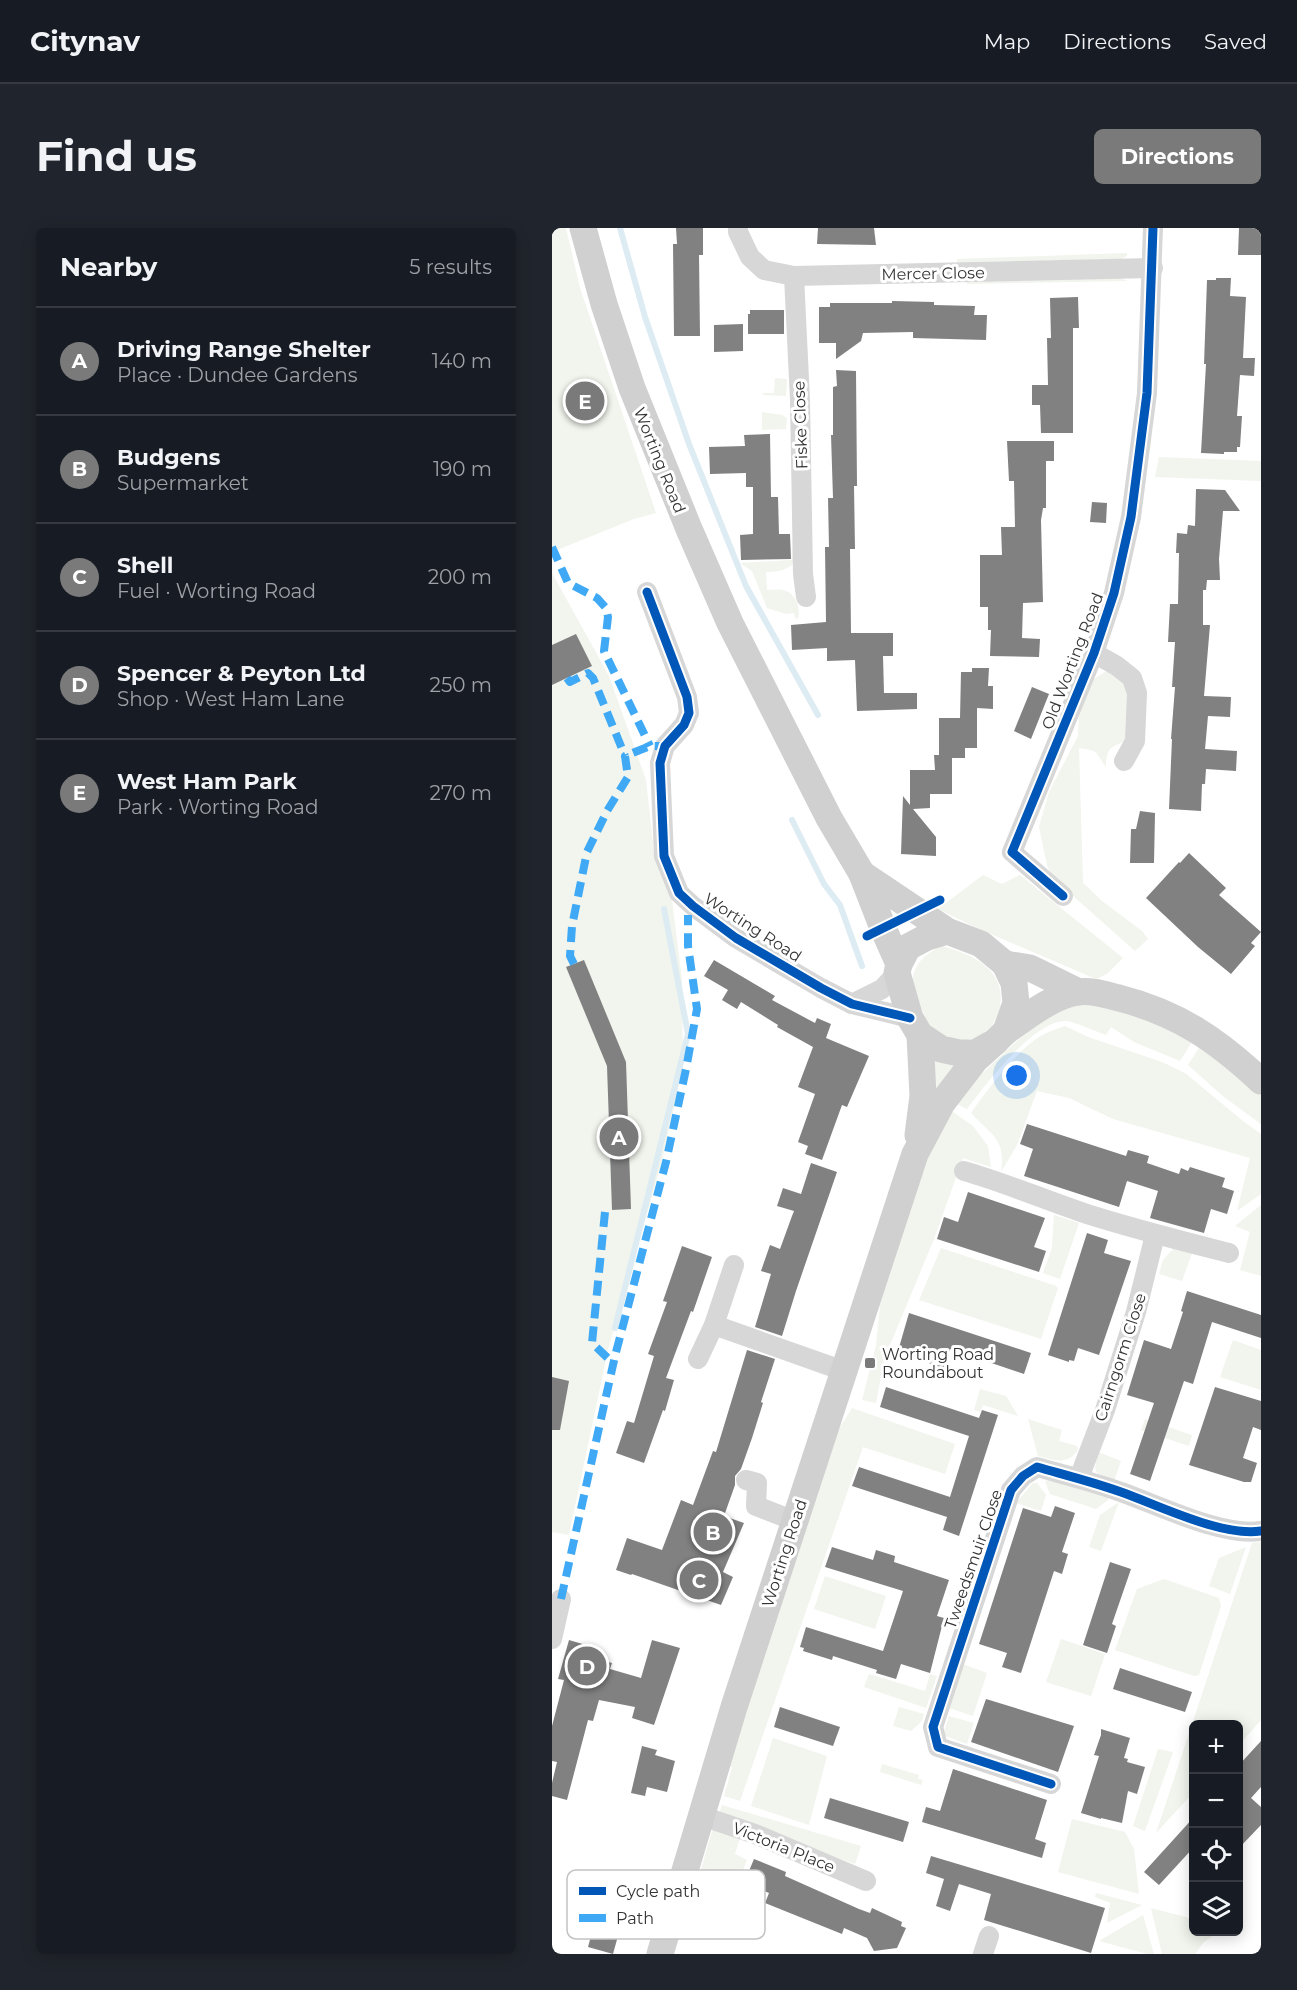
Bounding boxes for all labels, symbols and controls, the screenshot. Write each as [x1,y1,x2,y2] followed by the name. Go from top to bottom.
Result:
[30,24,140,58] text: Citynav
[984,29,1030,54] text: Map
[1063,29,1171,54] text: Directions
[1204,29,1267,54] text: Saved
[1094,129,1261,184] button: Directions
[36,130,197,182] text: Find us
[60,251,157,283] text: Nearby
[409,255,492,279] text: 5 results
[881,263,985,284] street label: Mercer Close
[117,336,371,363] text: Driving Range Shelter
[72,349,87,373] text: A
[432,349,492,373] text: 140 m
[117,363,358,387] text: Place · Dundee Gardens
[566,378,604,423] pin: E
[789,380,812,470] street label: Fiske Close
[630,405,689,516] street label: Worting Road
[117,444,220,471] text: Budgens
[72,457,87,481] text: B
[433,457,492,481] text: 190 m
[117,471,249,495] text: Supermarket
[117,552,173,579] text: Shell
[72,565,87,589] text: C
[428,565,492,589] text: 200 m
[117,579,316,603] text: Fuel · Worting Road
[1038,590,1107,732] street label: Old Worting Road
[117,660,366,687] text: Spencer & Peyton Ltd
[71,673,88,697] text: D
[430,673,492,697] text: 250 m
[117,687,344,711] text: Shop · West Ham Lane
[117,768,297,795] text: West Ham Park
[73,781,86,805] text: E
[430,781,492,805] text: 270 m
[117,795,318,819] text: Park · Worting Road
[701,889,805,966] street label: Worting Road
[1002,1061,1031,1090] your location
[600,1114,638,1160] pin: A
[1091,1291,1150,1424] street label: Cairngorm Close
[882,1345,994,1382] place label: Worting Road Roundabout
[863,1356,877,1370] marker: Worting Road Roundabout
[941,1487,1006,1631] street label: Tweedsmuir Close
[758,1497,811,1609] street label: Worting Road
[694,1510,732,1554] pin: B
[680,1558,718,1602] pin: C
[567,1644,606,1688] pin: D
[1189,1720,1243,1936] map controls
[1189,1720,1243,1774] button: +
[1189,1774,1243,1828] button: −
[730,1818,838,1877] street label: Victoria Place
[1189,1828,1243,1882] button: locate
[567,1870,765,1939] legend
[616,1882,700,1901] text: Cycle path
[1189,1882,1243,1936] button: layers
[616,1909,654,1928] text: Path

